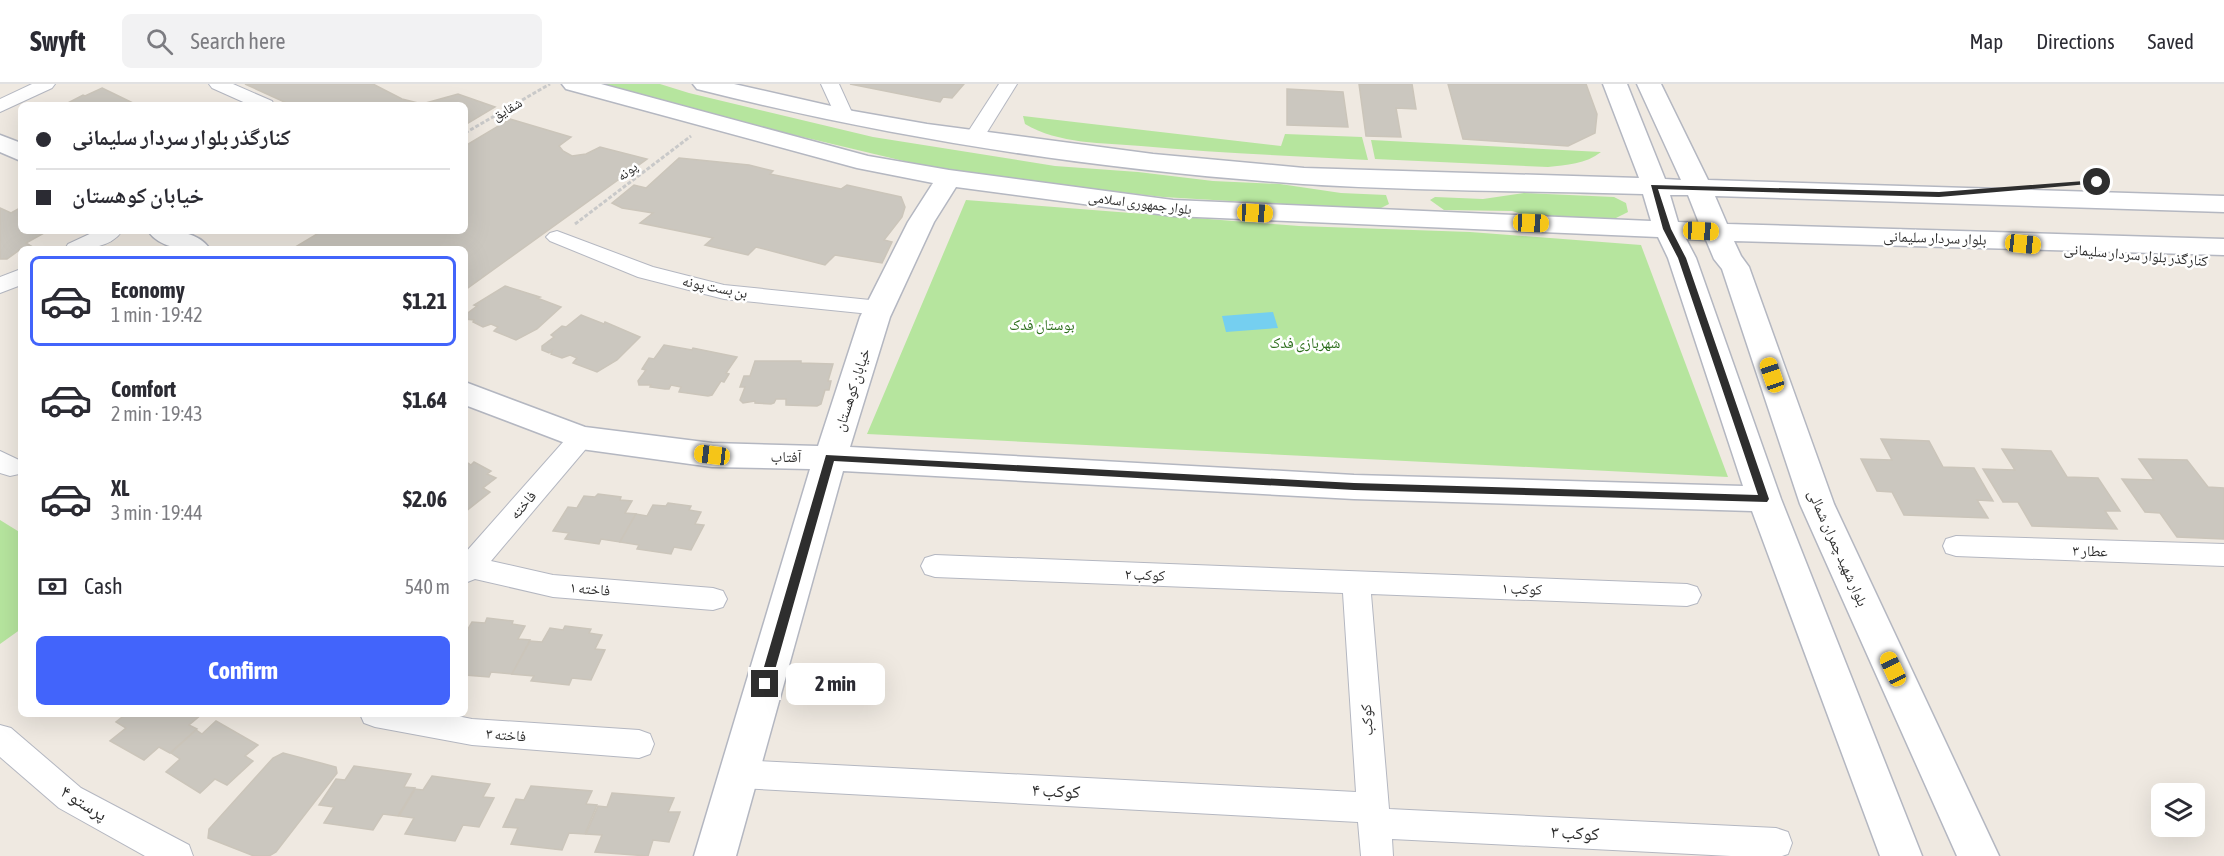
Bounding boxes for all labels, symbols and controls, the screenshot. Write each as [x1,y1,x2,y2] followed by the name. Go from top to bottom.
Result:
[122,14,542,68] search box
[30,25,86,57] text: Swyft
[143,25,176,58] icon: search
[191,28,285,54] text: Search here
[1969,29,2003,53] text: Map
[2036,29,2115,53] text: Directions
[2148,29,2194,53] text: Saved
[489,94,526,126] street label: شقایق
[72,124,291,150] text: کنارگذر بلوار سردار سلیمانی
[614,158,641,185] street label: پونه
[2083,168,2110,195] route start
[72,182,204,208] text: خیابان کوهستان
[1087,189,1193,218] street label: بلوار جمهوری اسلامی
[1237,203,1273,223] car
[1513,213,1549,233] car
[1683,221,1719,241] car
[1883,227,1987,250] street label: بلوار سردار سلیمانی
[2004,233,2042,255] car
[2063,240,2209,271] street label: کنارگذر بلوار سردار سلیمانی
[680,272,749,303] street label: بن بست پونه
[39,274,93,328] icon: car
[111,277,185,303] text: Economy
[403,288,447,314] text: $1.21
[111,303,203,326] text: 1 min · 19:42
[1009,316,1075,335] park label: بوستان فدک
[1270,334,1341,353] park label: شهربازی فدک
[830,346,875,434] street label: خیابان کوهستان
[1758,355,1786,395] car
[39,373,93,427] icon: car
[111,376,176,402] text: Comfort
[403,387,447,413] text: $1.64
[111,402,203,425] text: 2 min · 19:43
[693,444,731,466] car
[771,448,803,466] street label: آفتاب
[39,472,93,526] icon: car
[111,475,129,501] text: XL
[403,486,447,512] text: $2.06
[506,487,539,522] street label: فاخته
[1803,487,1872,610] street label: بلوار شهید چمران شمالی
[111,501,203,524] text: 3 min · 19:44
[2072,541,2108,561] street label: عطار ۳
[1124,565,1166,585] street label: کوکب ۲
[36,570,69,603] icon: cash
[84,573,123,599] text: Cash
[405,575,450,598] text: 540 m
[569,578,611,599] street label: فاخته ۱
[1501,579,1543,599] street label: کوکب ۱
[36,636,450,705] button: Confirm
[1877,649,1909,689] car
[786,663,885,705] callout: 2 min
[751,670,778,697] route end
[815,672,856,695] text: 2 min
[1357,704,1377,736] street label: کوکب
[485,725,527,744] street label: فاخته ۳
[1031,779,1081,803] street label: کوکب ۴
[57,780,111,826] street label: پرستو ۴
[2151,783,2205,837] map controls
[2151,783,2205,837] button: layers
[1550,821,1600,845] street label: کوکب ۳

